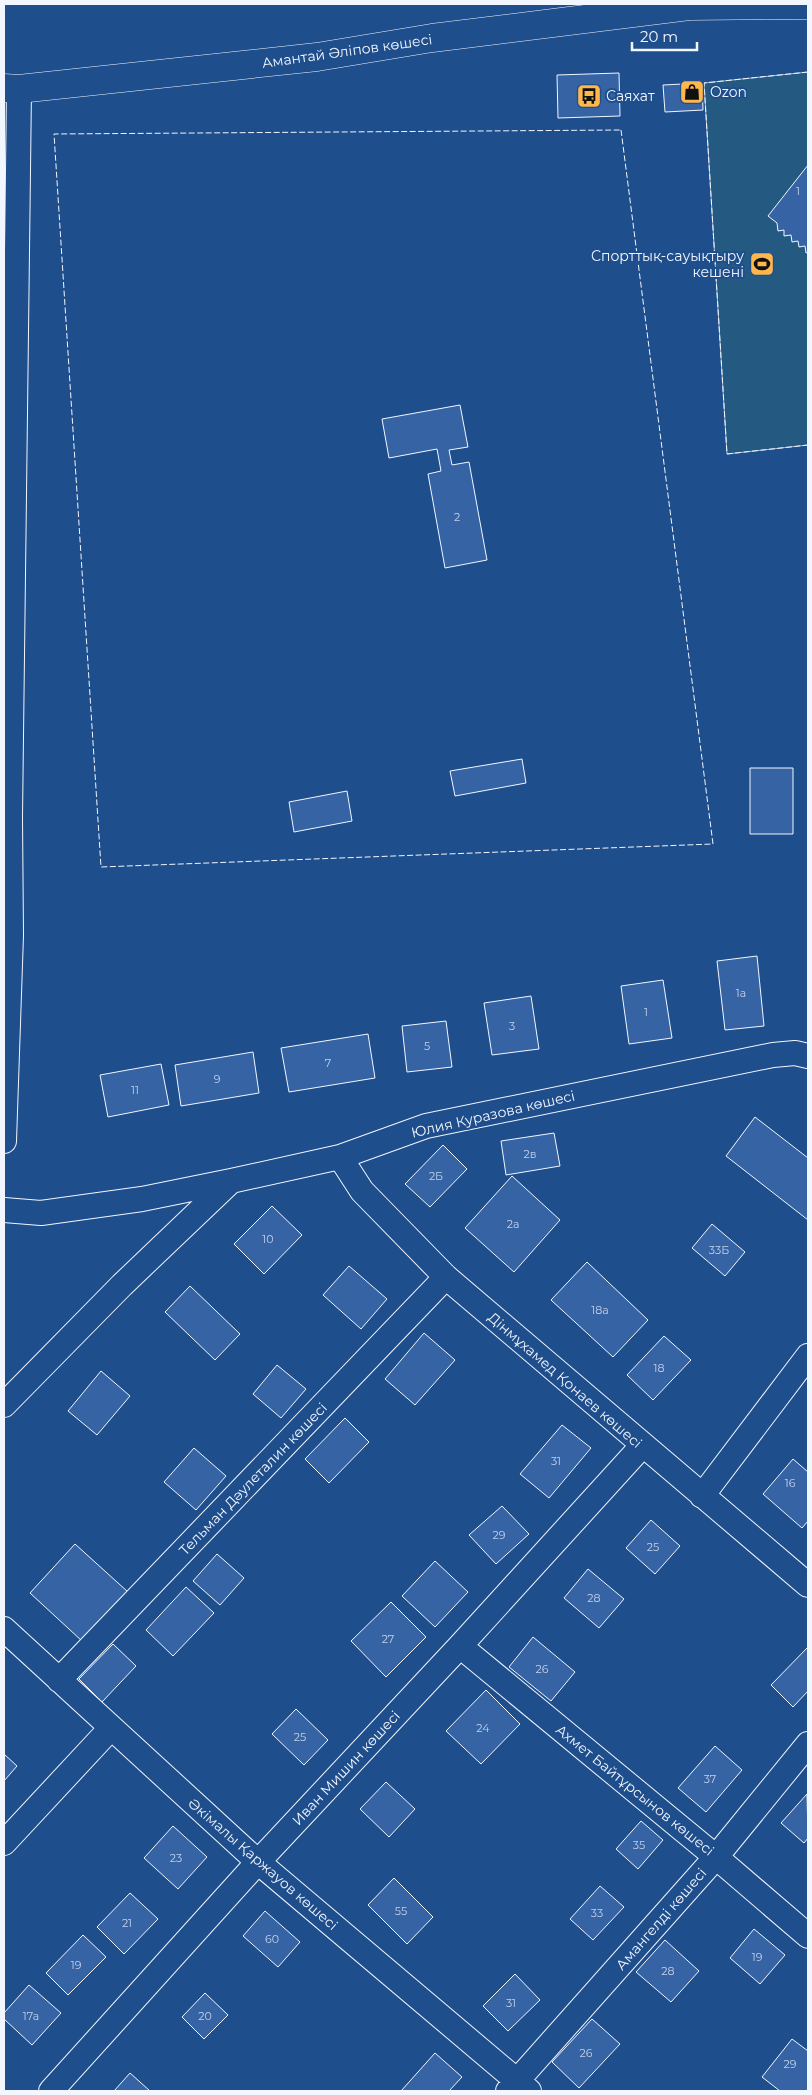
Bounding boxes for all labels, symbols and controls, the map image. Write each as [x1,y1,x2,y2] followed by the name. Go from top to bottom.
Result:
[632,20,697,52] scale bar
[640,27,678,46] text: 20 m
[261,30,433,72] street label: Амантай Әліпов көшесі
[679,79,705,105] shop icon: Ozon
[576,83,602,109] bus stop icon: Саяхат
[710,83,747,101] place label: Ozon
[606,87,655,105] place label: Саяхат
[796,184,800,198] house number: 1
[591,247,744,281] place label: Спорттық-сауықтыру кешені
[749,251,775,277] sports icon: Спорттық-сауықтыру кешені
[454,510,460,524] house number: 2
[736,986,746,1000] house number: 1а
[644,1005,648,1019] house number: 1
[509,1019,515,1033] house number: 3
[424,1039,430,1053] house number: 5
[325,1056,331,1070] house number: 7
[214,1072,221,1086] house number: 9
[131,1083,139,1097] house number: 11
[409,1086,577,1142] street label: Юлия Куразова көшесі
[524,1147,536,1161] house number: 2в
[429,1169,443,1183] house number: 2Б
[507,1217,519,1231] house number: 2а
[262,1232,274,1246] house number: 10
[709,1243,729,1257] house number: 33Б
[591,1303,609,1317] house number: 18а
[484,1308,646,1452] street label: Дінмұхамед Қонаев көшесі
[654,1361,665,1375] house number: 18
[175,1399,331,1559] street label: Тельман Дәулеталин көшесі
[551,1454,561,1468] house number: 31
[785,1476,796,1490] house number: 16
[493,1528,506,1542] house number: 29
[647,1540,659,1554] house number: 25
[587,1591,601,1605] house number: 28
[382,1632,394,1646] house number: 27
[536,1662,549,1676] house number: 26
[288,1707,404,1829] street label: Иван Мишин көшесі
[476,1721,490,1735] house number: 24
[552,1721,718,1859] street label: Ахмет Байтұрсынов көшесі
[294,1730,306,1744] house number: 25
[704,1772,716,1786] house number: 37
[184,1794,342,1934] street label: Әкімалы Қаржауов көшесі
[633,1838,645,1852] house number: 35
[170,1851,182,1865] house number: 23
[612,1864,710,1974] street label: Амангелді көшесі
[395,1904,407,1918] house number: 55
[591,1906,603,1920] house number: 33
[122,1916,132,1930] house number: 21
[265,1932,279,1946] house number: 60
[752,1950,763,1964] house number: 19
[71,1958,82,1972] house number: 19
[661,1964,675,1978] house number: 28
[506,1996,516,2010] house number: 31
[23,2009,39,2023] house number: 17а
[198,2009,212,2023] house number: 20
[580,2046,593,2060] house number: 26
[784,2057,797,2071] house number: 29

